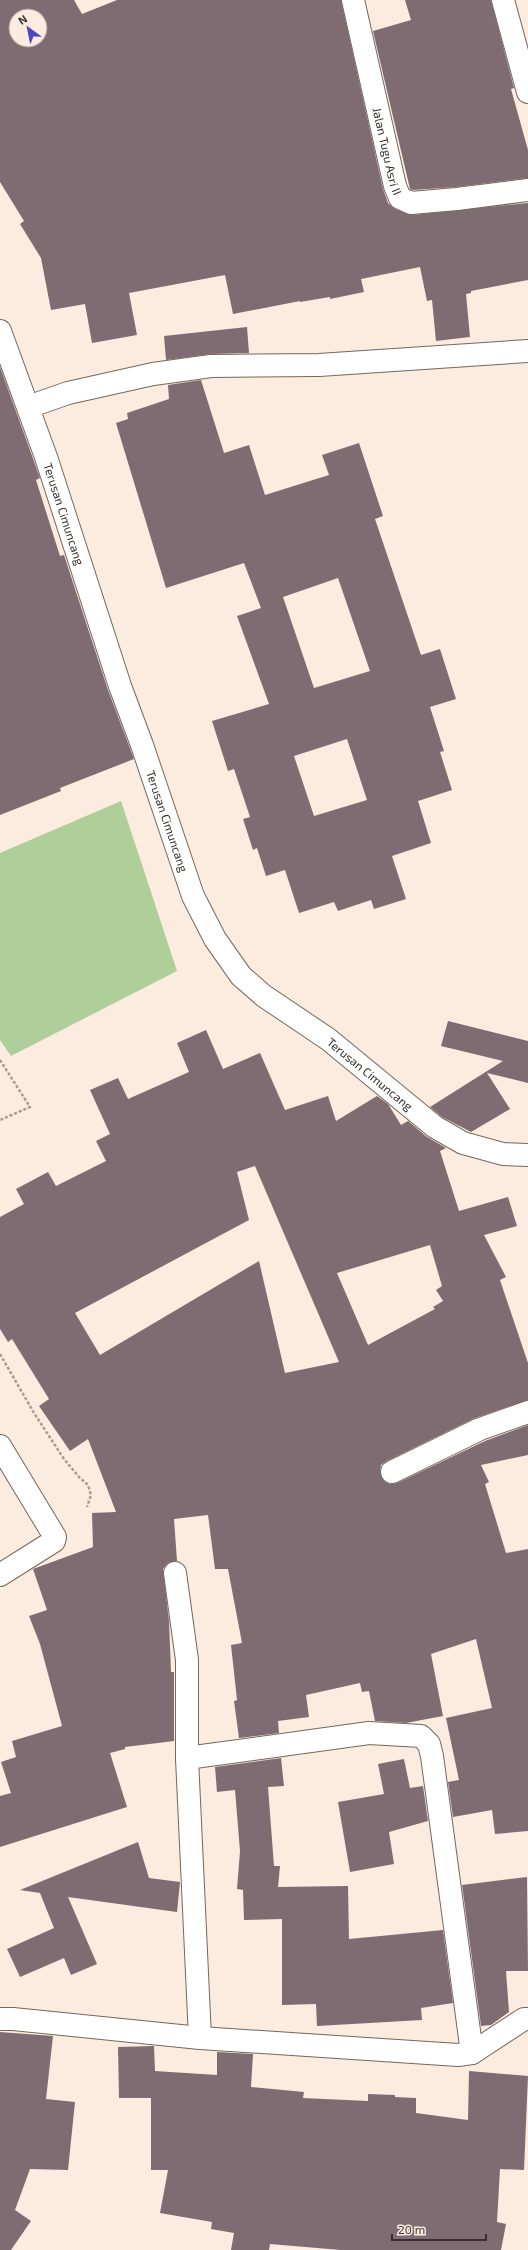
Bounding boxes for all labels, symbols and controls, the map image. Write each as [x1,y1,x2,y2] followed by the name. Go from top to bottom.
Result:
[8,8,48,48] north arrow
[15,12,29,27] text: N
[370,106,405,197] street label: Jalan Tugu Asri II
[41,461,88,567] street label: Terusan Cimuncang
[144,768,191,874] street label: Terusan Cimuncang
[325,1035,416,1113] street label: Terusan Cimuncang
[392,2216,486,2242] scale bar
[398,2222,425,2236] text: 20 m

